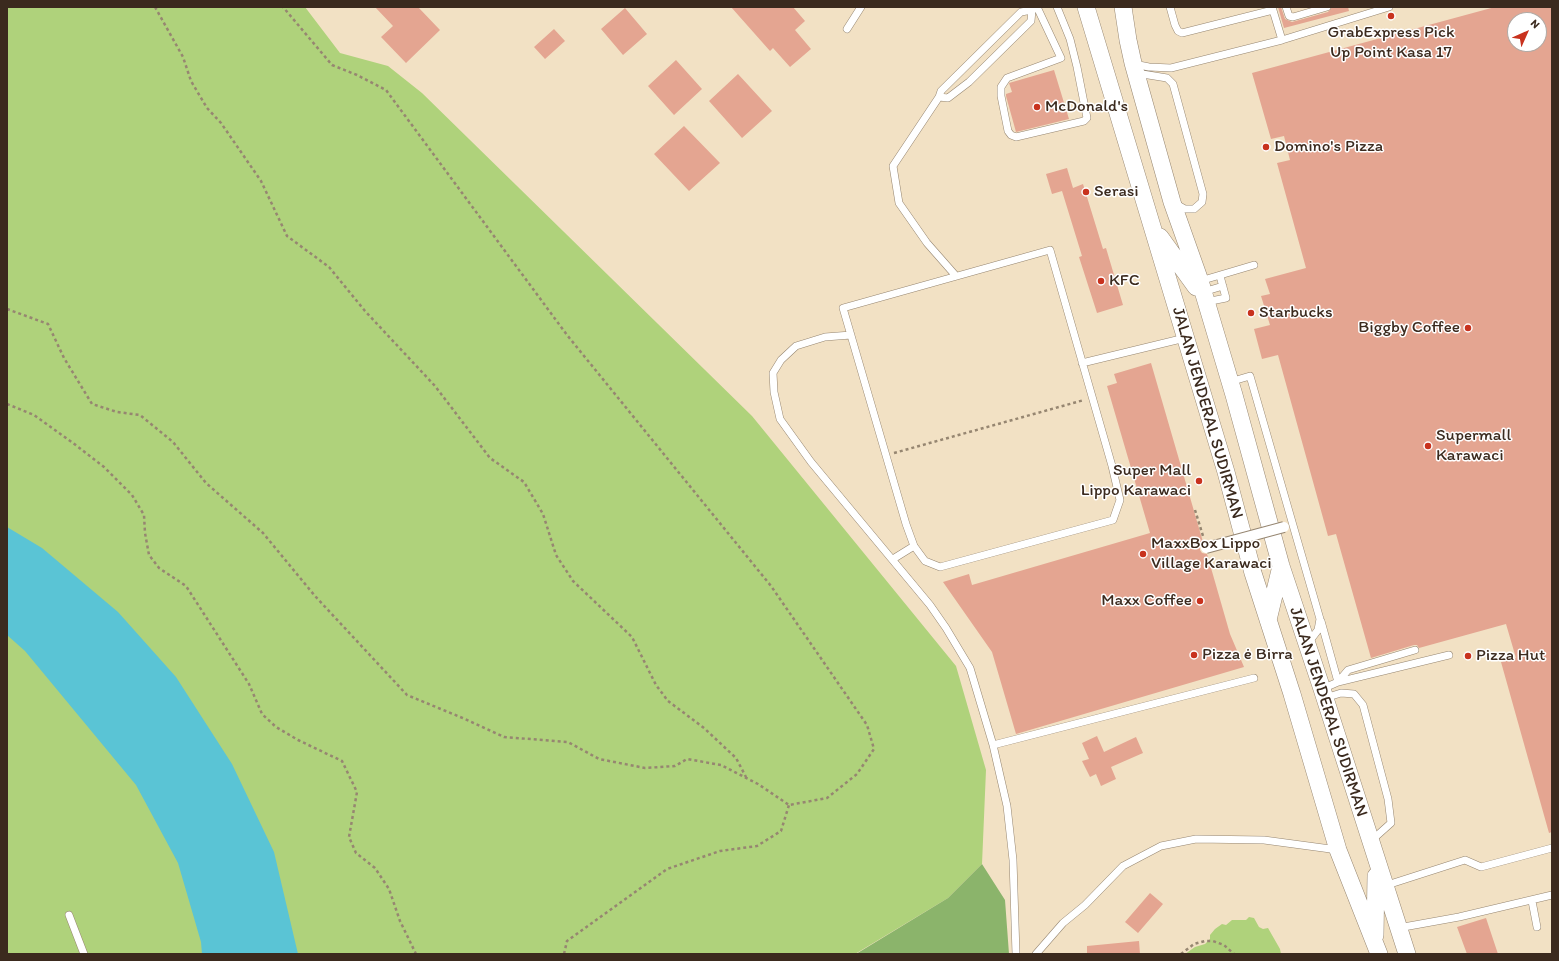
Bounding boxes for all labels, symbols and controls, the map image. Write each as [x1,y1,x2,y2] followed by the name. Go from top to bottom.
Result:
[1386,11,1396,21] marker: GrabExpress Pick Up Point Kasa 17
[1507,12,1547,52] north arrow
[1528,17,1542,31] text: N
[1327,23,1455,63] place label: GrabExpress Pick Up Point Kasa 17
[1045,97,1128,117] place label: McDonald's
[1032,102,1042,112] marker: McDonald's
[1274,137,1383,157] place label: Domino's Pizza
[1261,142,1271,152] marker: Domino's Pizza
[1094,182,1139,202] place label: Serasi
[1081,187,1091,197] marker: Serasi
[1109,271,1140,291] place label: KFC
[1096,276,1106,286] marker: KFC
[1259,303,1333,323] place label: Starbucks
[1167,305,1247,521] street label: JALAN JENDERAL SUDIRMAN
[1246,308,1256,318] marker: Starbucks
[1358,318,1460,338] place label: Biggby Coffee
[1463,323,1473,333] marker: Biggby Coffee
[1436,426,1511,466] place label: Supermall Karawaci
[1423,441,1433,451] marker: Supermall Karawaci
[1081,461,1191,501] place label: Super Mall Lippo Karawaci
[1194,476,1204,486] marker: Super Mall Lippo Karawaci
[1151,534,1272,574] place label: MaxxBox Lippo Village Karawaci
[1138,549,1148,559] marker: MaxxBox Lippo Village Karawaci
[1101,591,1192,611] place label: Maxx Coffee
[1195,596,1205,606] marker: Maxx Coffee
[1284,605,1372,819] street label: JALAN JENDERAL SUDIRMAN
[1202,645,1293,665] place label: Pizza ė Birra
[1476,646,1545,666] place label: Pizza Hut
[1189,650,1199,660] marker: Pizza ė Birra
[1463,651,1473,661] marker: Pizza Hut

